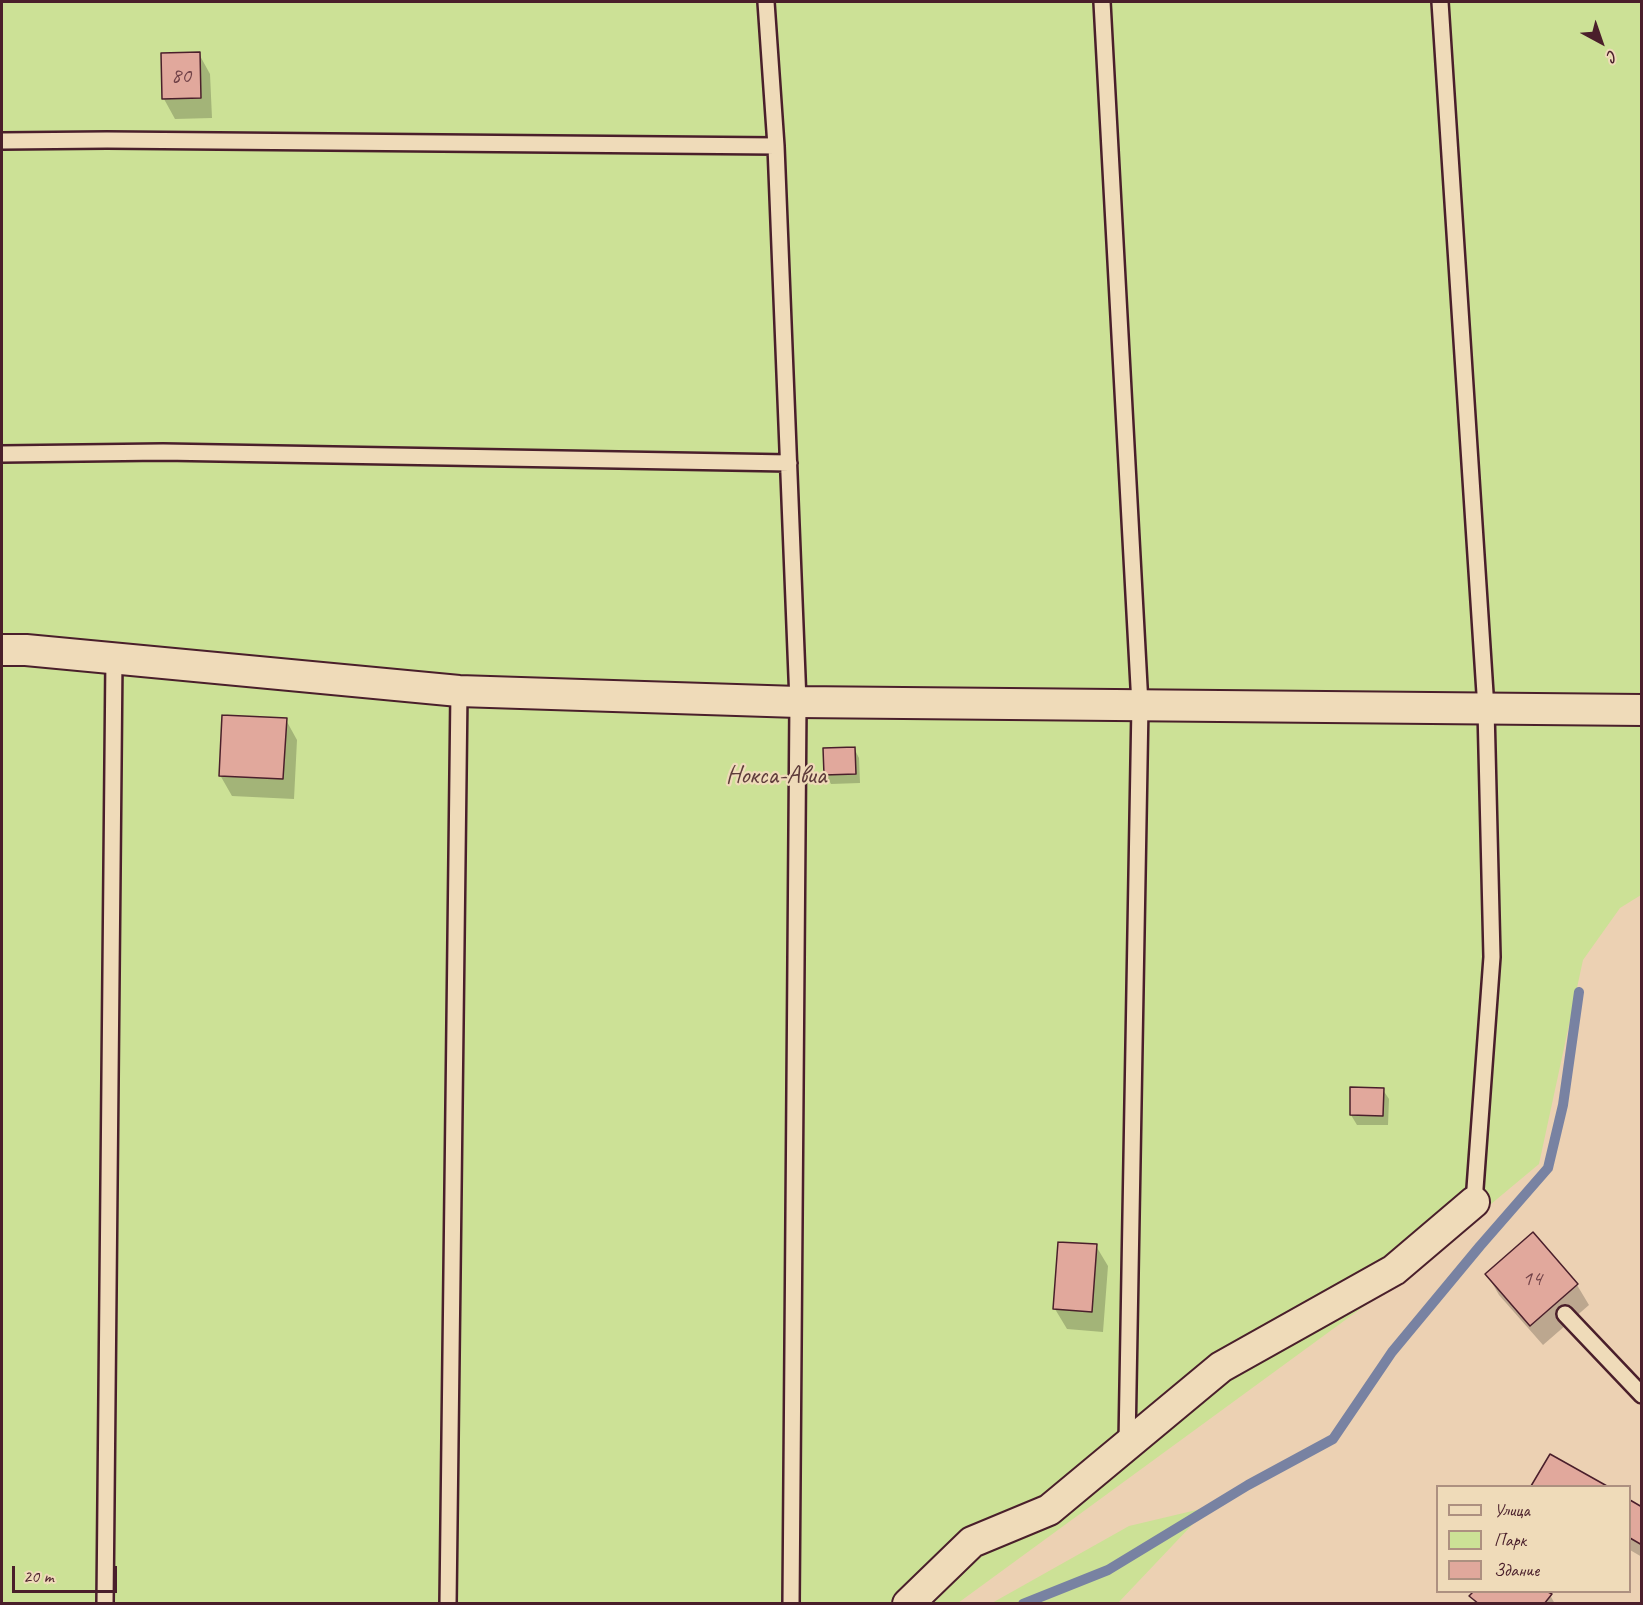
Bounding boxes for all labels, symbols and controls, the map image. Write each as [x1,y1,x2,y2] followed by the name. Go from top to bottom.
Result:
[1571,12,1631,72] north arrow
[1603,46,1622,66] text: С
[171,63,191,89] house number: 80
[726,760,826,792] park label: Нокса-Авиа
[1522,1266,1542,1292] house number: 14
[1436,1485,1631,1593] legend
[1494,1499,1530,1521] text: Улица
[1494,1529,1526,1551] text: Парк
[15,1554,120,1592] scale bar
[1494,1559,1539,1581] text: Здание
[23,1565,54,1587] text: 20 m

